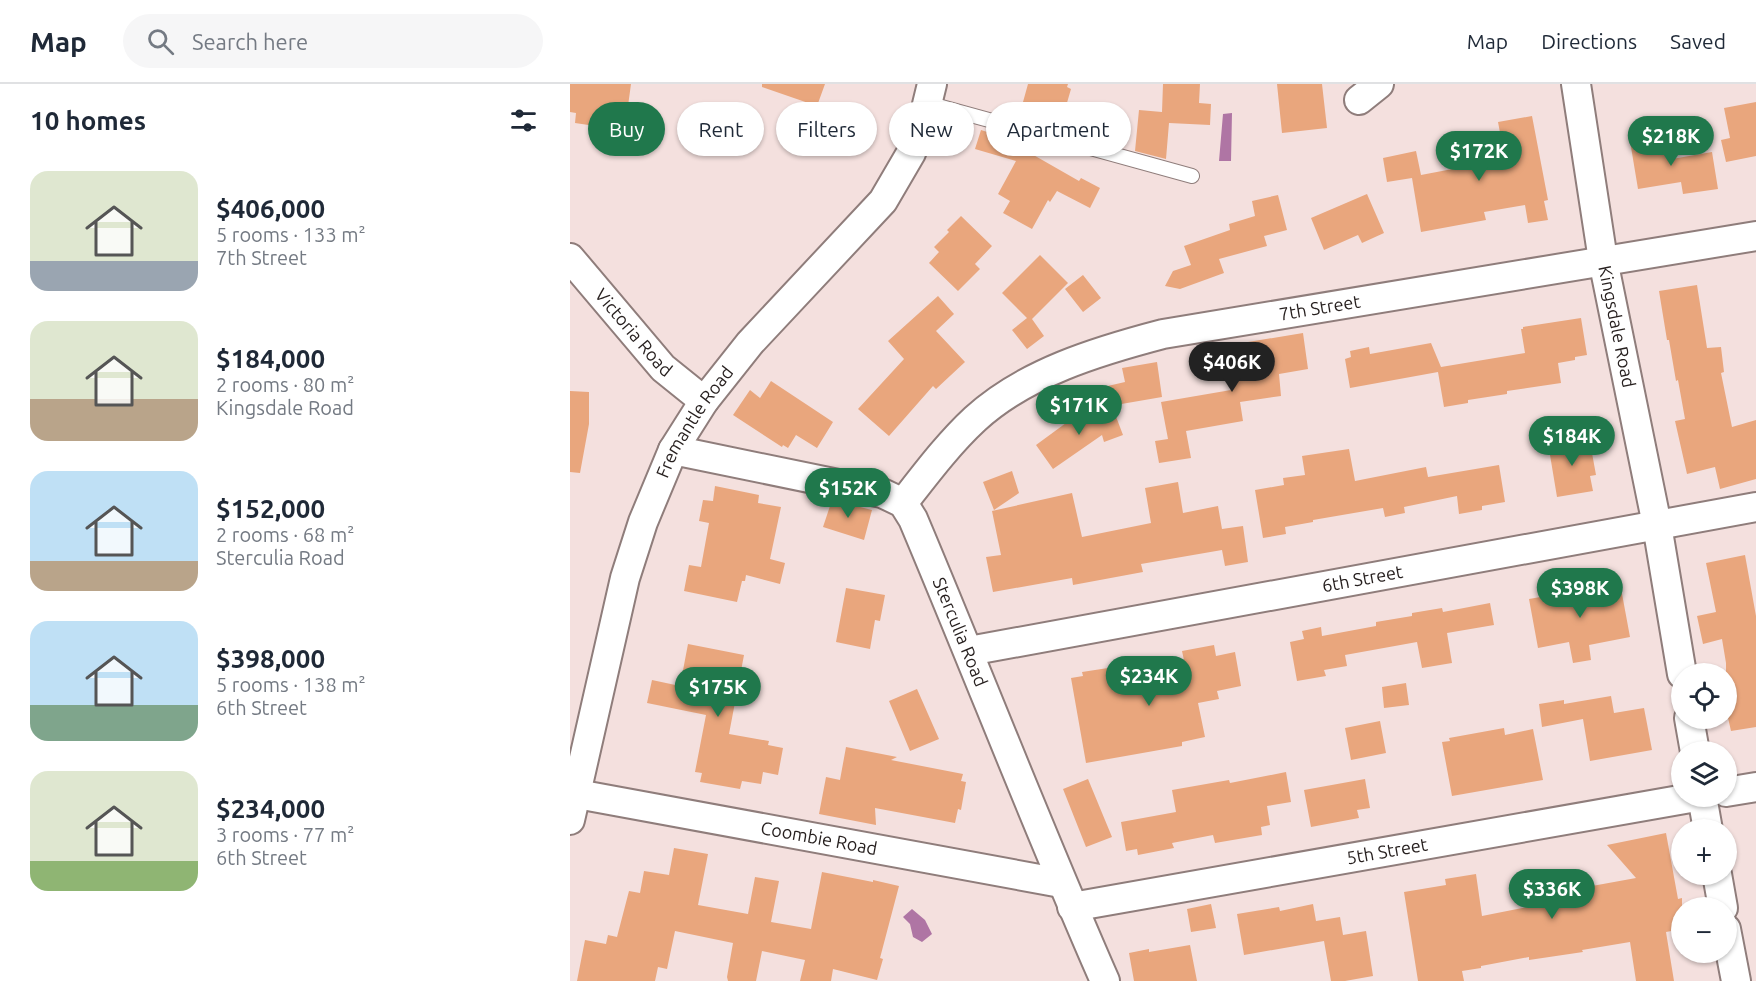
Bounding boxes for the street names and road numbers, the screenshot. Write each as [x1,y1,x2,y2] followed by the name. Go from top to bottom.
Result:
[1595,264,1640,389] street label: Kingsdale Road
[591,284,676,380] street label: Victoria Road
[1278,291,1362,324] street label: 7th Street
[652,362,737,480] street label: Fremantle Road
[1320,561,1404,595] street label: 6th Street
[930,574,992,689] street label: Sterculia Road
[759,817,879,858] street label: Coombie Road
[1345,834,1429,867] street label: 5th Street

